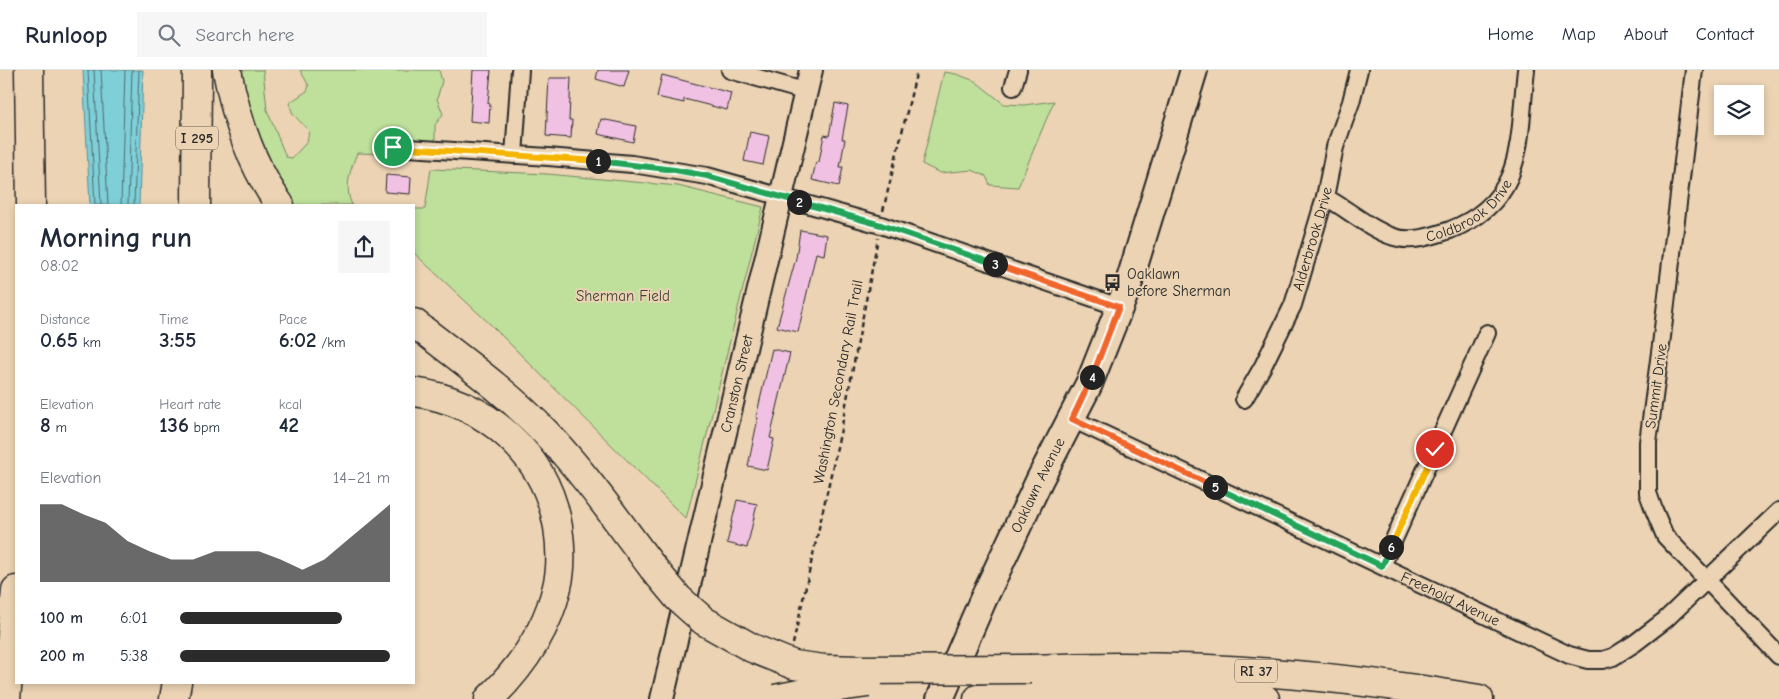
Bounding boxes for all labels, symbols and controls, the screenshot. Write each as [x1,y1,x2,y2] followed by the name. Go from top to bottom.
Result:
[137,12,487,57] search box
[25,21,107,49] text: Runloop
[155,21,183,49] icon: search
[195,24,294,46] text: Search here
[1487,24,1534,45] text: Home
[1562,24,1596,45] text: Map
[1624,24,1668,45] text: About
[1696,24,1754,45] text: Contact
[1714,85,1764,135] map controls
[1714,85,1764,135] button: layers
[176,126,218,150] road number: I 295
[372,126,414,168] pin
[379,133,407,161] icon: arrive
[586,148,610,174] pin: 1
[596,153,601,170] text: 1
[1424,176,1516,246] street label: Coldbrook Drive
[1289,185,1336,293] street label: Alderbrook Drive
[786,190,812,214] pin: 2
[796,194,803,211] text: 2
[338,221,390,273] button: share
[40,222,192,254] text: Morning run
[982,252,1008,276] pin: 3
[992,256,999,273] text: 3
[40,257,79,275] text: 08:02
[1127,265,1231,300] place label: Oaklawn before Sherman
[1103,273,1123,293] bus stop icon: Oaklawn before Sherman
[809,278,867,486] street label: Washington Secondary Rail Trail
[576,287,670,305] park label: Sherman Field
[40,311,90,328] text: Distance
[159,311,188,328] text: Time
[279,311,307,328] text: Pace
[40,328,78,352] text: 0.65
[159,328,196,352] text: 3:55
[279,328,316,352] text: 6:02
[716,332,757,434] street label: Cranston Street
[78,334,101,351] text: km
[316,334,346,351] text: /km
[1641,342,1671,430] street label: Summit Drive
[1080,364,1104,390] pin: 4
[1089,369,1096,386] text: 4
[40,396,94,413] text: Elevation
[159,396,221,413] text: Heart rate
[279,396,302,413] text: kcal
[40,413,51,437] text: 8
[159,413,189,437] text: 136
[279,413,299,437] text: 42
[51,419,67,436] text: m
[189,419,220,436] text: bpm
[1414,428,1456,470] pin
[1007,434,1069,536] street label: Oaklawn Avenue
[1421,435,1449,463] icon: check
[40,469,101,487] text: Elevation
[333,469,390,487] text: 14–21 m
[1202,474,1228,500] pin: 5
[1212,479,1219,496] text: 5
[1378,534,1404,560] pin: 6
[1388,539,1395,556] text: 6
[1398,568,1503,630] street label: Freehold Avenue
[40,609,83,627] text: 100 m
[120,609,148,627] text: 6:01
[40,647,85,665] text: 200 m
[120,647,148,665] text: 5:38
[1235,660,1277,682] road number: RI 37

